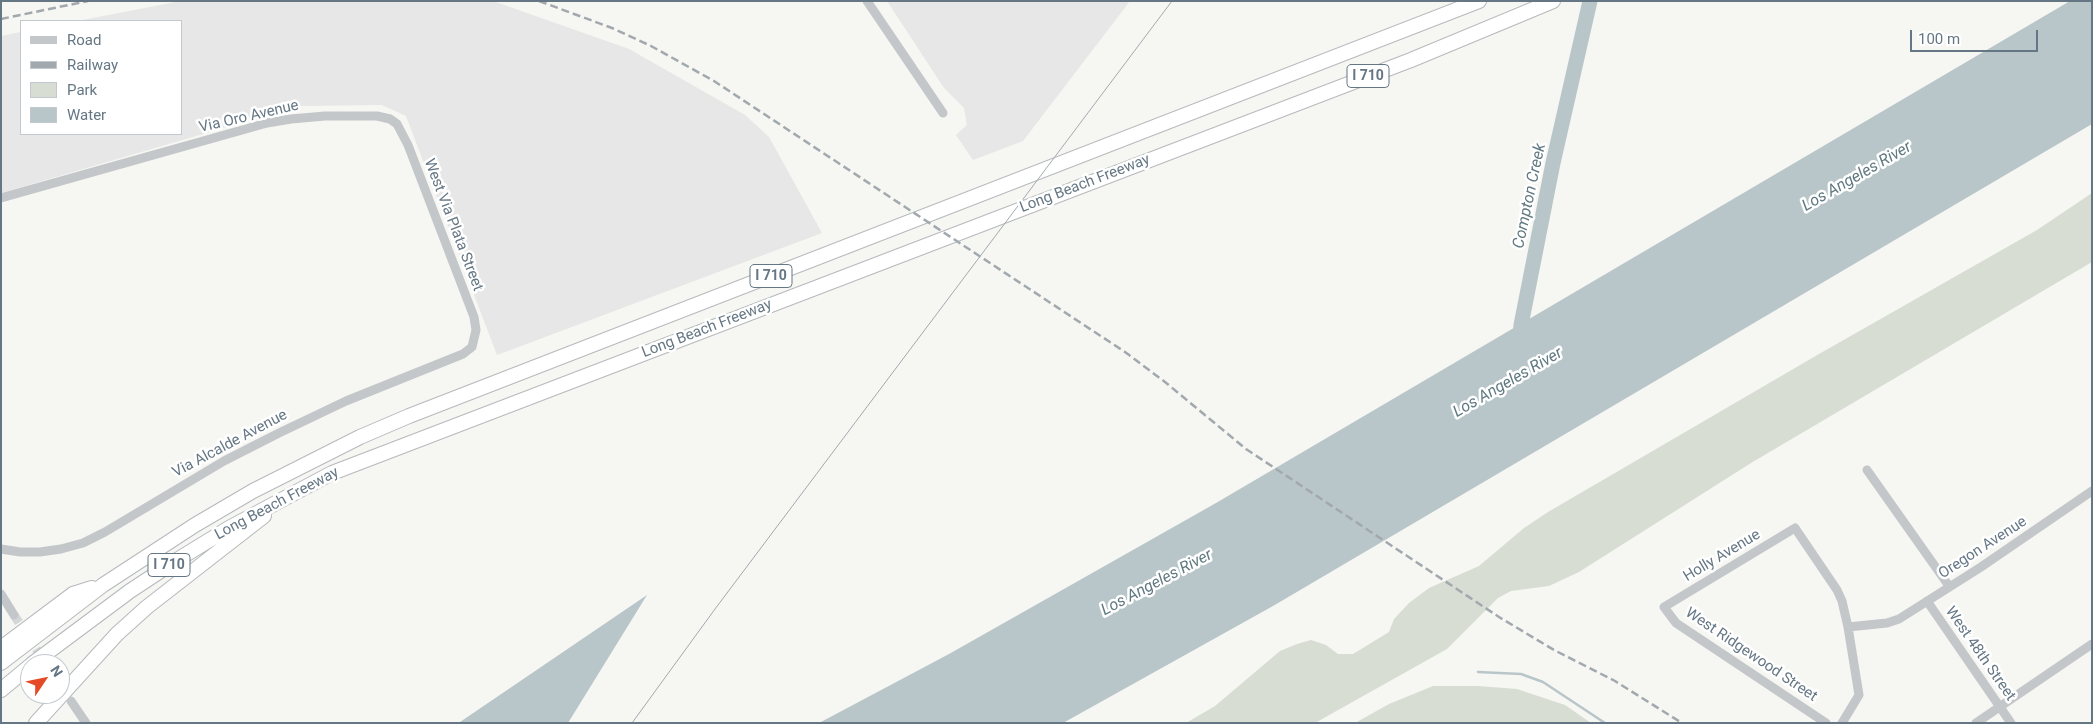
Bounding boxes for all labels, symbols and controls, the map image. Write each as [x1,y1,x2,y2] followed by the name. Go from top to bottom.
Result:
[20,20,182,135] legend
[1913,20,2040,52] scale bar
[1918,30,1960,48] text: 100 m
[67,31,101,49] text: Road
[67,56,118,74] text: Railway
[1347,64,1389,88] road number: I 710
[67,81,97,99] text: Park
[197,97,301,137] street label: Via Oro Avenue
[67,106,106,124] text: Water
[1799,138,1915,216] water label: Los Angeles River
[1509,142,1551,250] water label: Compton Creek
[1017,151,1153,217] street label: Long Beach Freeway
[419,156,487,294] street label: West Via Plata Street
[750,264,792,288] road number: I 710
[639,296,775,362] street label: Long Beach Freeway
[1450,344,1566,422] water label: Los Angeles River
[170,406,290,482] street label: Via Alcalde Avenue
[212,464,342,544] street label: Long Beach Freeway
[1936,513,2030,583] street label: Oregon Avenue
[1680,526,1764,586] street label: Holly Avenue
[1098,546,1216,620] water label: Los Angeles River
[148,554,190,576] road number: I 710
[1941,603,2019,705] street label: West 48th Street
[1682,604,1820,706] street label: West Ridgewood Street
[20,654,70,704] north arrow
[47,663,66,680] text: N

